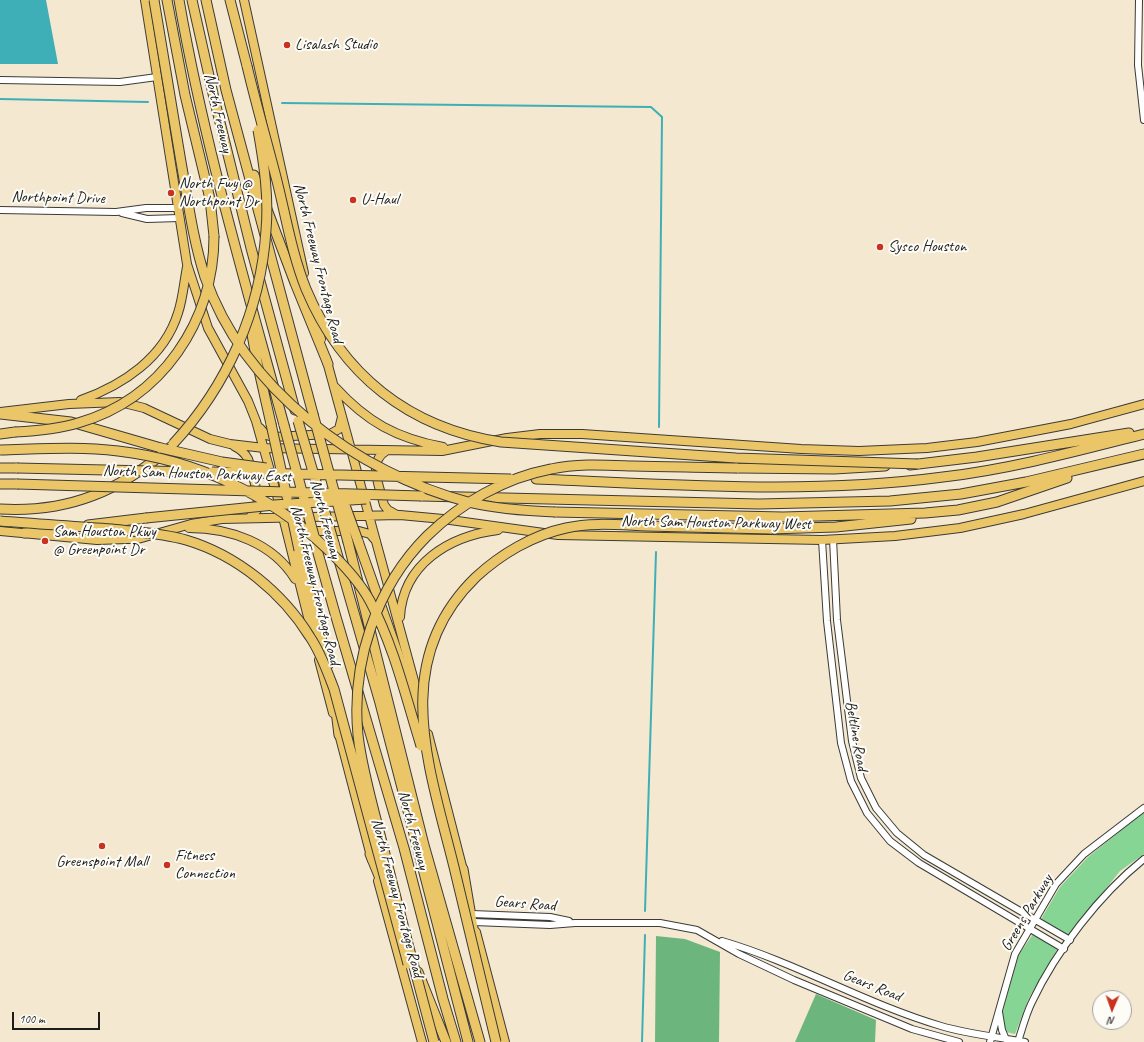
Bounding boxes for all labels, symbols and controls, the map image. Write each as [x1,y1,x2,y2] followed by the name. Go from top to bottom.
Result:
[295,35,377,55] place label: Lisalash Studio
[282,40,292,50] marker: Lisalash Studio
[200,71,236,155] street label: North Freeway
[179,174,259,212] place label: North Fwy @ Northpoint Dr
[289,181,347,345] street label: North Freeway Frontage Road
[11,188,105,208] street label: Northpoint Drive
[166,188,176,198] marker: North Fwy @ Northpoint Dr
[361,190,399,210] place label: U-Haul
[348,195,358,205] marker: U-Haul
[888,237,966,257] place label: Sysco Houston
[875,242,885,252] marker: Sysco Houston
[102,461,292,487] street label: North Sam Houston Parkway East
[305,477,345,561] street label: North Freeway
[286,503,344,667] street label: North Freeway Frontage Road
[621,512,811,534] street label: North Sam Houston Parkway West
[53,522,156,560] place label: Sam Houston Pkwy @ Greenpoint Dr
[40,536,50,546] marker: Sam Houston Pkwy @ Greenpoint Dr
[840,700,872,772] street label: Beltline Road
[393,788,433,872] street label: North Freeway
[367,816,427,980] street label: North Freeway Frontage Road
[97,841,107,851] marker: Greenspoint Mall
[175,846,235,884] place label: Fitness Connection
[56,852,148,872] place label: Greenspoint Mall
[162,860,172,870] marker: Fitness Connection
[997,871,1057,955] street label: Greens Parkway
[494,892,556,916] street label: Gears Road
[840,966,904,1006] street label: Gears Road
[1092,990,1132,1030] north arrow
[14,1004,102,1030] scale bar
[19,1011,45,1027] text: 100 m
[1108,1014,1115,1028] text: N

